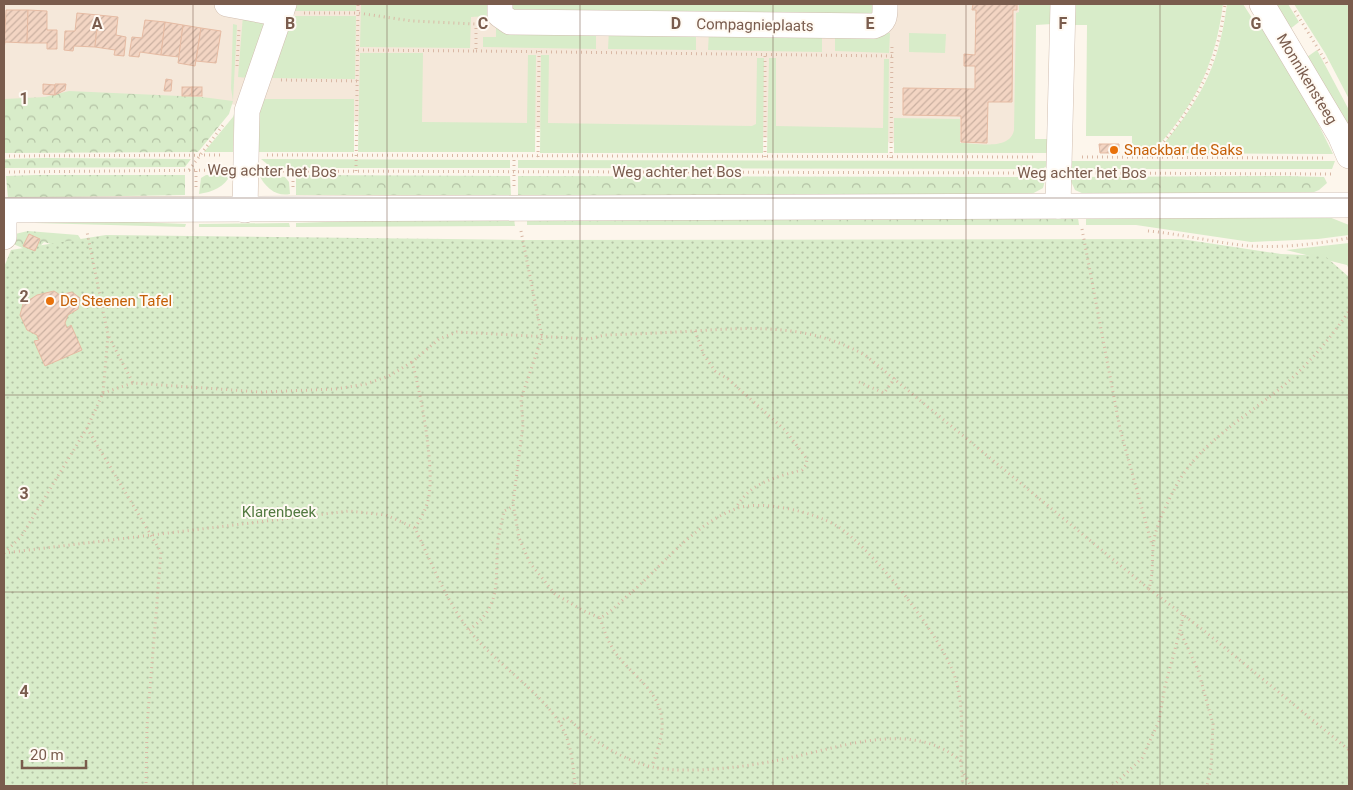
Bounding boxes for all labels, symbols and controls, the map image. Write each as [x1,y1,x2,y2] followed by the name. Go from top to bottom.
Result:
[92,14,103,33] text: A
[285,14,295,33] text: B
[478,14,488,33] text: C
[671,14,681,33] text: D
[866,14,875,33] text: E
[1059,14,1068,33] text: F
[1251,14,1262,33] text: G
[696,15,814,35] street label: Compagnieplaats
[1273,30,1341,128] street label: Monnikensteeg
[19,89,29,108] text: 1
[1124,141,1243,159] place label: Snackbar de Saks
[1108,144,1120,156] marker: Snackbar de Saks
[207,161,337,181] street label: Weg achter het Bos
[612,163,742,181] street label: Weg achter het Bos
[1017,164,1147,182] street label: Weg achter het Bos
[19,287,29,306] text: 2
[60,292,172,310] place label: De Steenen Tafel
[44,295,56,307] marker: De Steenen Tafel
[19,484,29,503] text: 3
[242,503,317,521] park label: Klarenbeek
[19,682,29,701] text: 4
[22,738,86,770] scale bar
[30,746,64,764] text: 20 m

